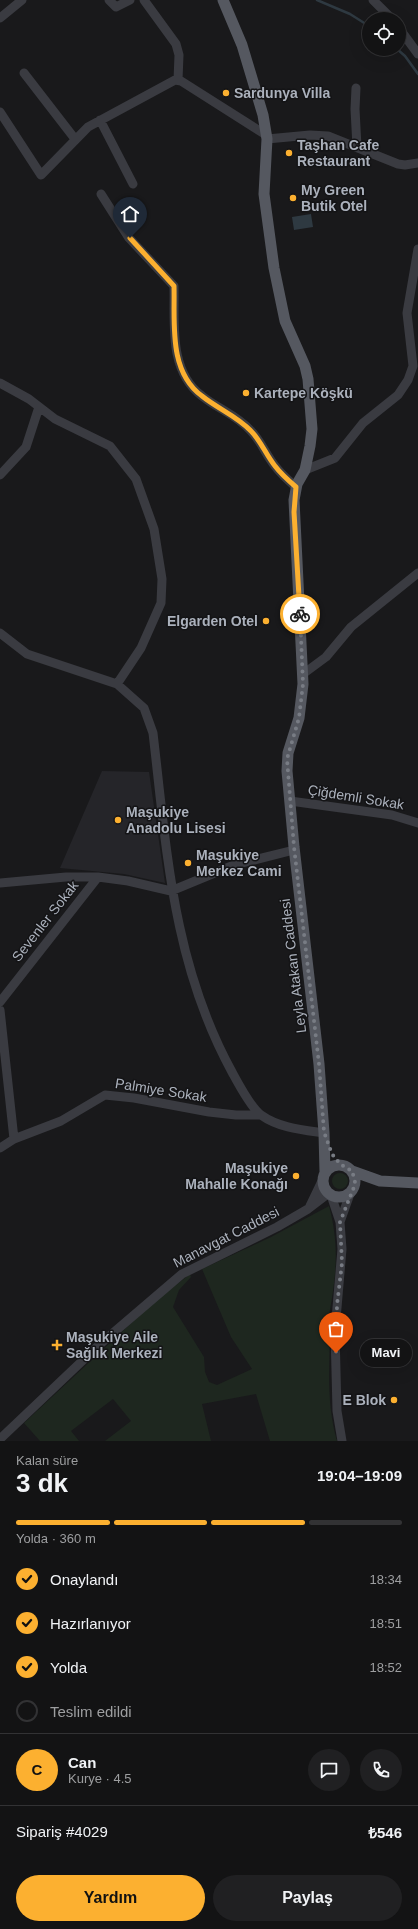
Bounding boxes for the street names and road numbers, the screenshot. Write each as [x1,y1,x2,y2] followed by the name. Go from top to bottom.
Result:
[307,781,406,813] street label: Çiğdemli Sokak
[9,877,82,965] street label: Sevenler Sokak
[277,898,309,1034] street label: Leyla Atakan Caddesi
[114,1075,209,1105] street label: Palmiye Sokak
[170,1203,282,1271] street label: Manavgat Caddesi

